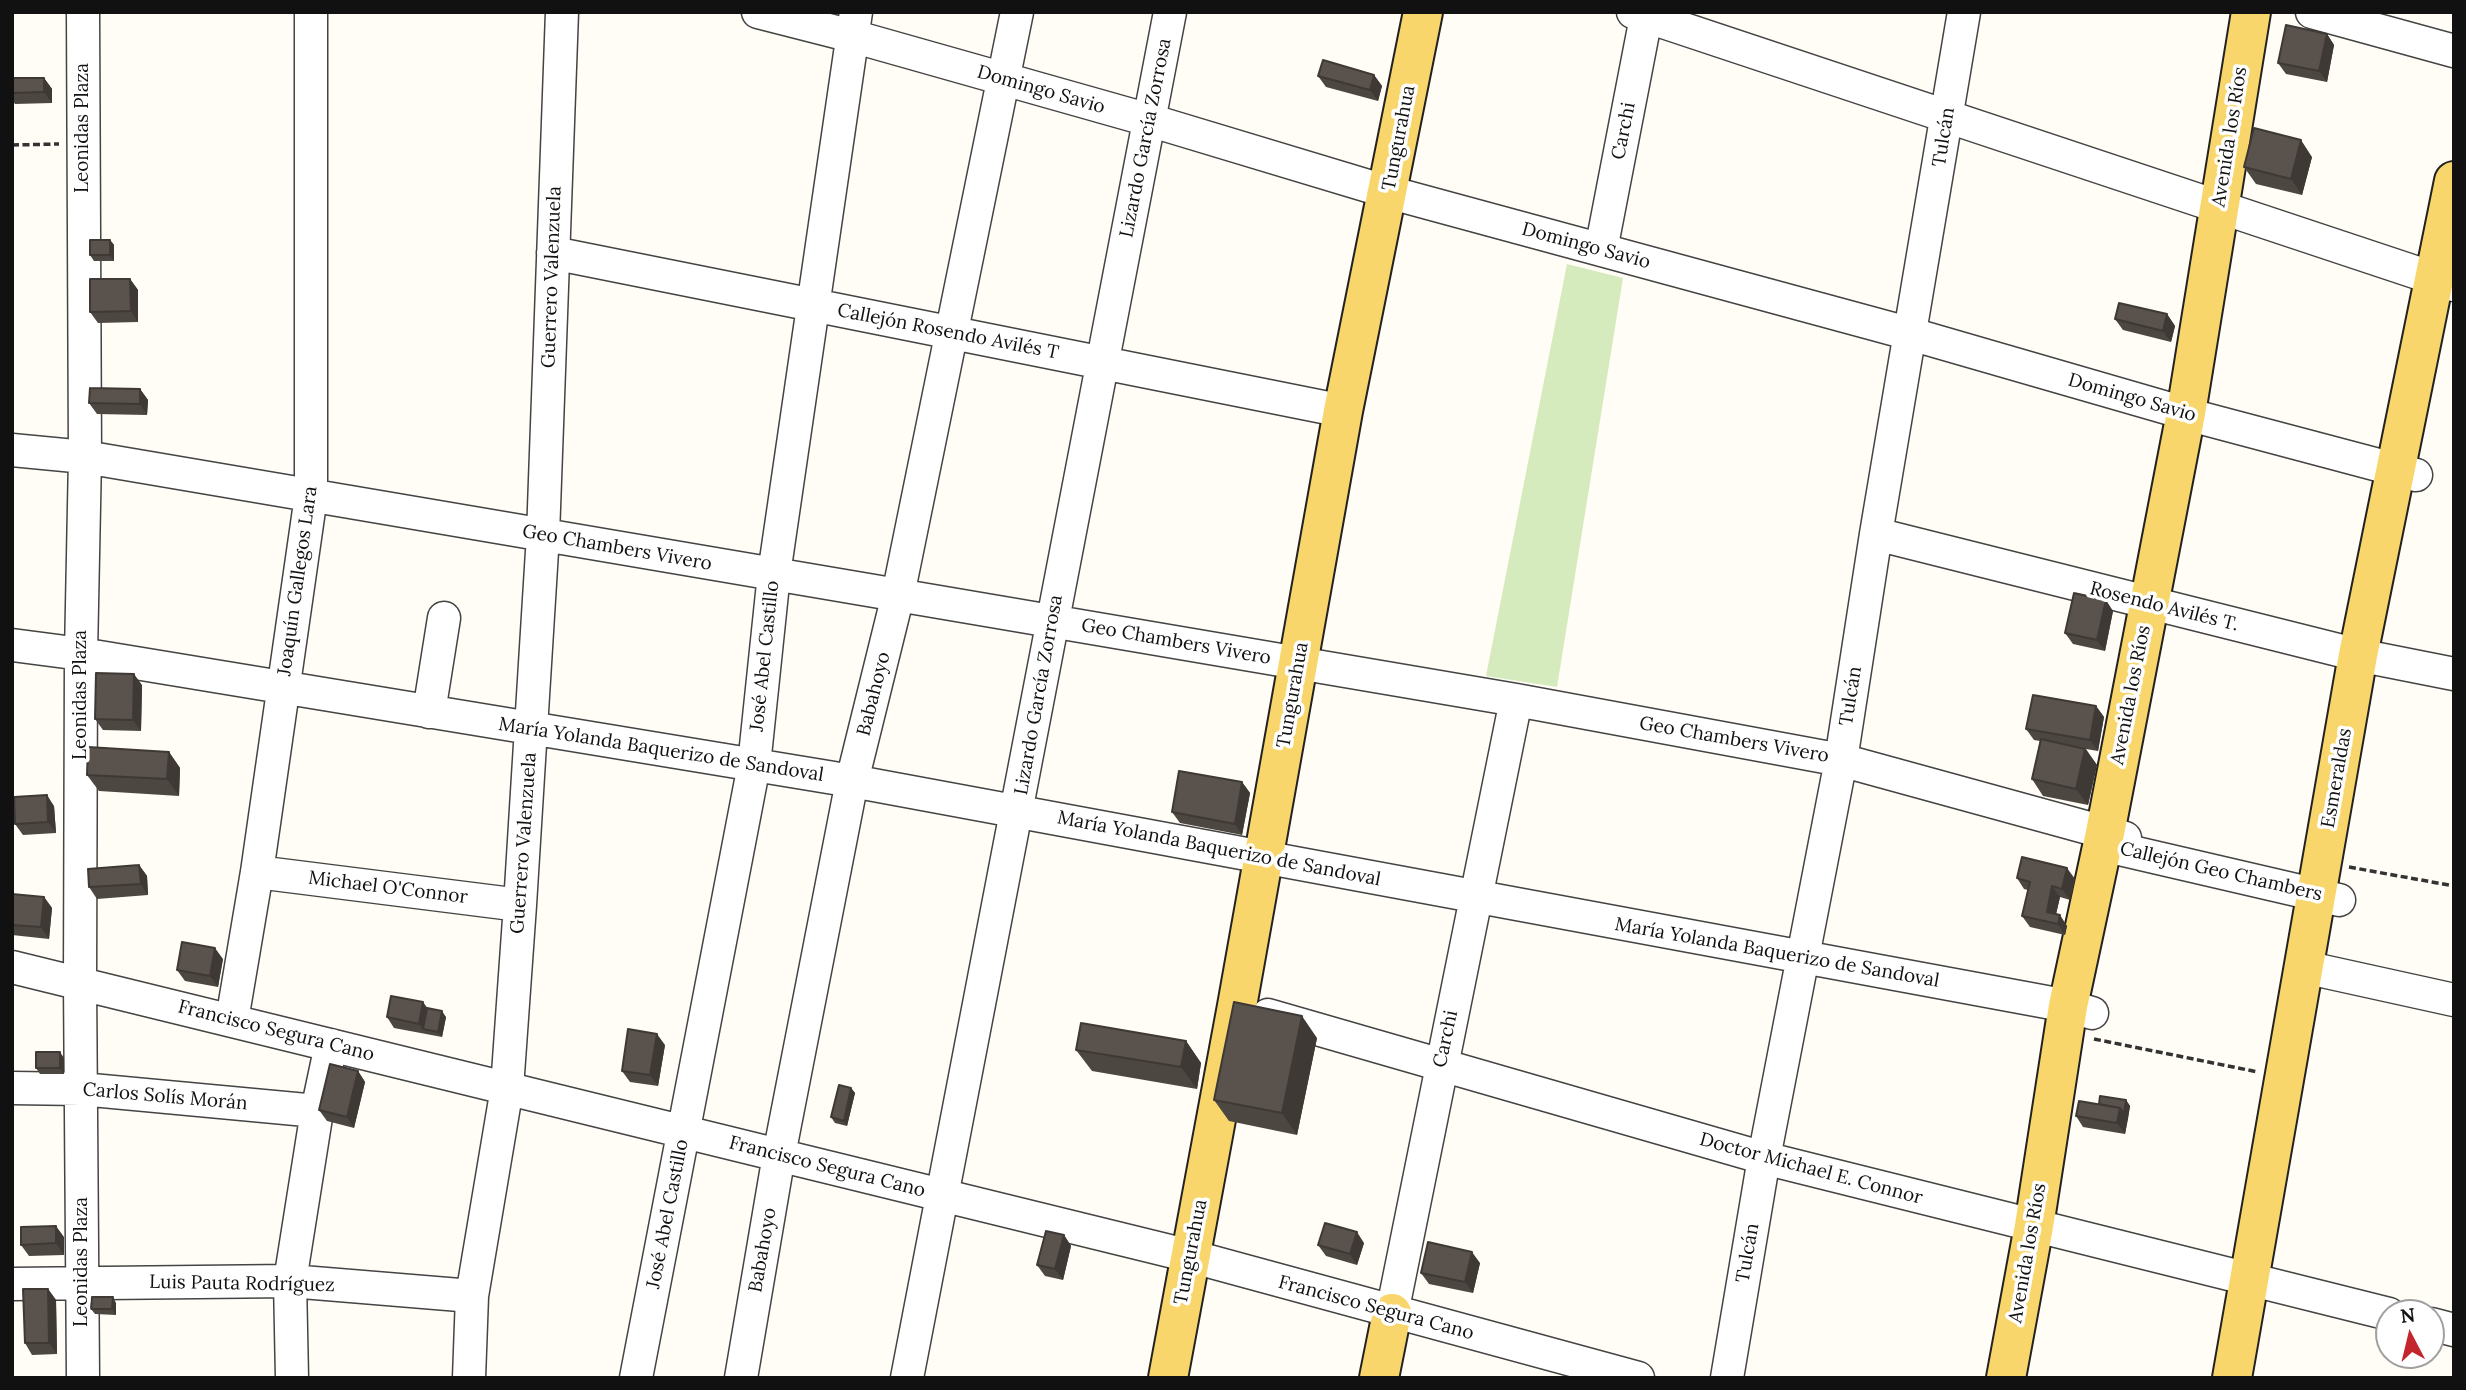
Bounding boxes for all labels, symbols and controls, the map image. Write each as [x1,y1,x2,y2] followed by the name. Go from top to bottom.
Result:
[1115,36,1177,240] street label: Lizardo García Zorrosa
[974,61,1108,119] street label: Domingo Savio
[72,63,94,193] street label: Leonidas Plaza
[2208,65,2252,209] street label: Avenida los Ríos
[1378,83,1420,193] street label: Tungurahua
[1607,100,1641,162] street label: Carchi
[1928,106,1960,168] street label: Tulcán
[537,186,567,368] street label: Guerrero Valenzuela
[1519,218,1653,274] street label: Domingo Savio
[835,299,1061,365] street label: Callejón Rosendo Avilés T
[2065,369,2199,427] street label: Domingo Savio
[273,485,323,677] street label: Joaquín Gallegos Lara
[520,520,714,576] street label: Geo Chambers Vivero
[2087,577,2241,637] street label: Rosendo Avilés T.
[746,579,784,733] street label: José Abel Castillo
[1010,593,1068,797] street label: Lizardo García Zorrosa
[1079,614,1273,670] street label: Geo Chambers Vivero
[2106,623,2156,767] street label: Avenida los Ríos
[70,630,92,760] street label: Leonidas Plaza
[1272,640,1314,750] street label: Tungurahua
[853,650,895,738] street label: Babahoyo
[1835,665,1867,727] street label: Tulcán
[1637,712,1831,768] street label: Geo Chambers Vivero
[497,713,825,787] street label: María Yolanda Baquerizo de Sandoval
[2317,726,2357,830] street label: Esmeraldas
[506,751,542,935] street label: Guerrero Valenzuela
[1055,806,1383,892] street label: María Yolanda Baquerizo de Sandoval
[2118,838,2324,906] street label: Callejón Geo Chambers
[307,867,469,909] street label: Michael O'Connor
[1613,913,1941,993] street label: María Yolanda Baquerizo de Sandoval
[175,996,377,1066] street label: Francisco Segura Cano
[1429,1008,1463,1070] street label: Carchi
[82,1078,248,1116] street label: Carlos Solís Morán
[1697,1128,1925,1210] street label: Doctor Michael E. Connor
[726,1132,928,1202] street label: Francisco Segura Cano
[642,1137,694,1291] street label: José Abel Castillo
[2004,1181,2052,1325] street label: Avenida los Ríos
[71,1197,93,1327] street label: Leonidas Plaza
[1170,1197,1212,1307] street label: Tungurahua
[744,1206,782,1294] street label: Babahoyo
[1732,1222,1764,1284] street label: Tulcán
[149,1271,335,1297] street label: Luis Pauta Rodríguez
[1276,1271,1476,1345] street label: Francisco Segura Cano
[2375,1299,2445,1369] north arrow
[2399,1302,2416,1328] text: N

